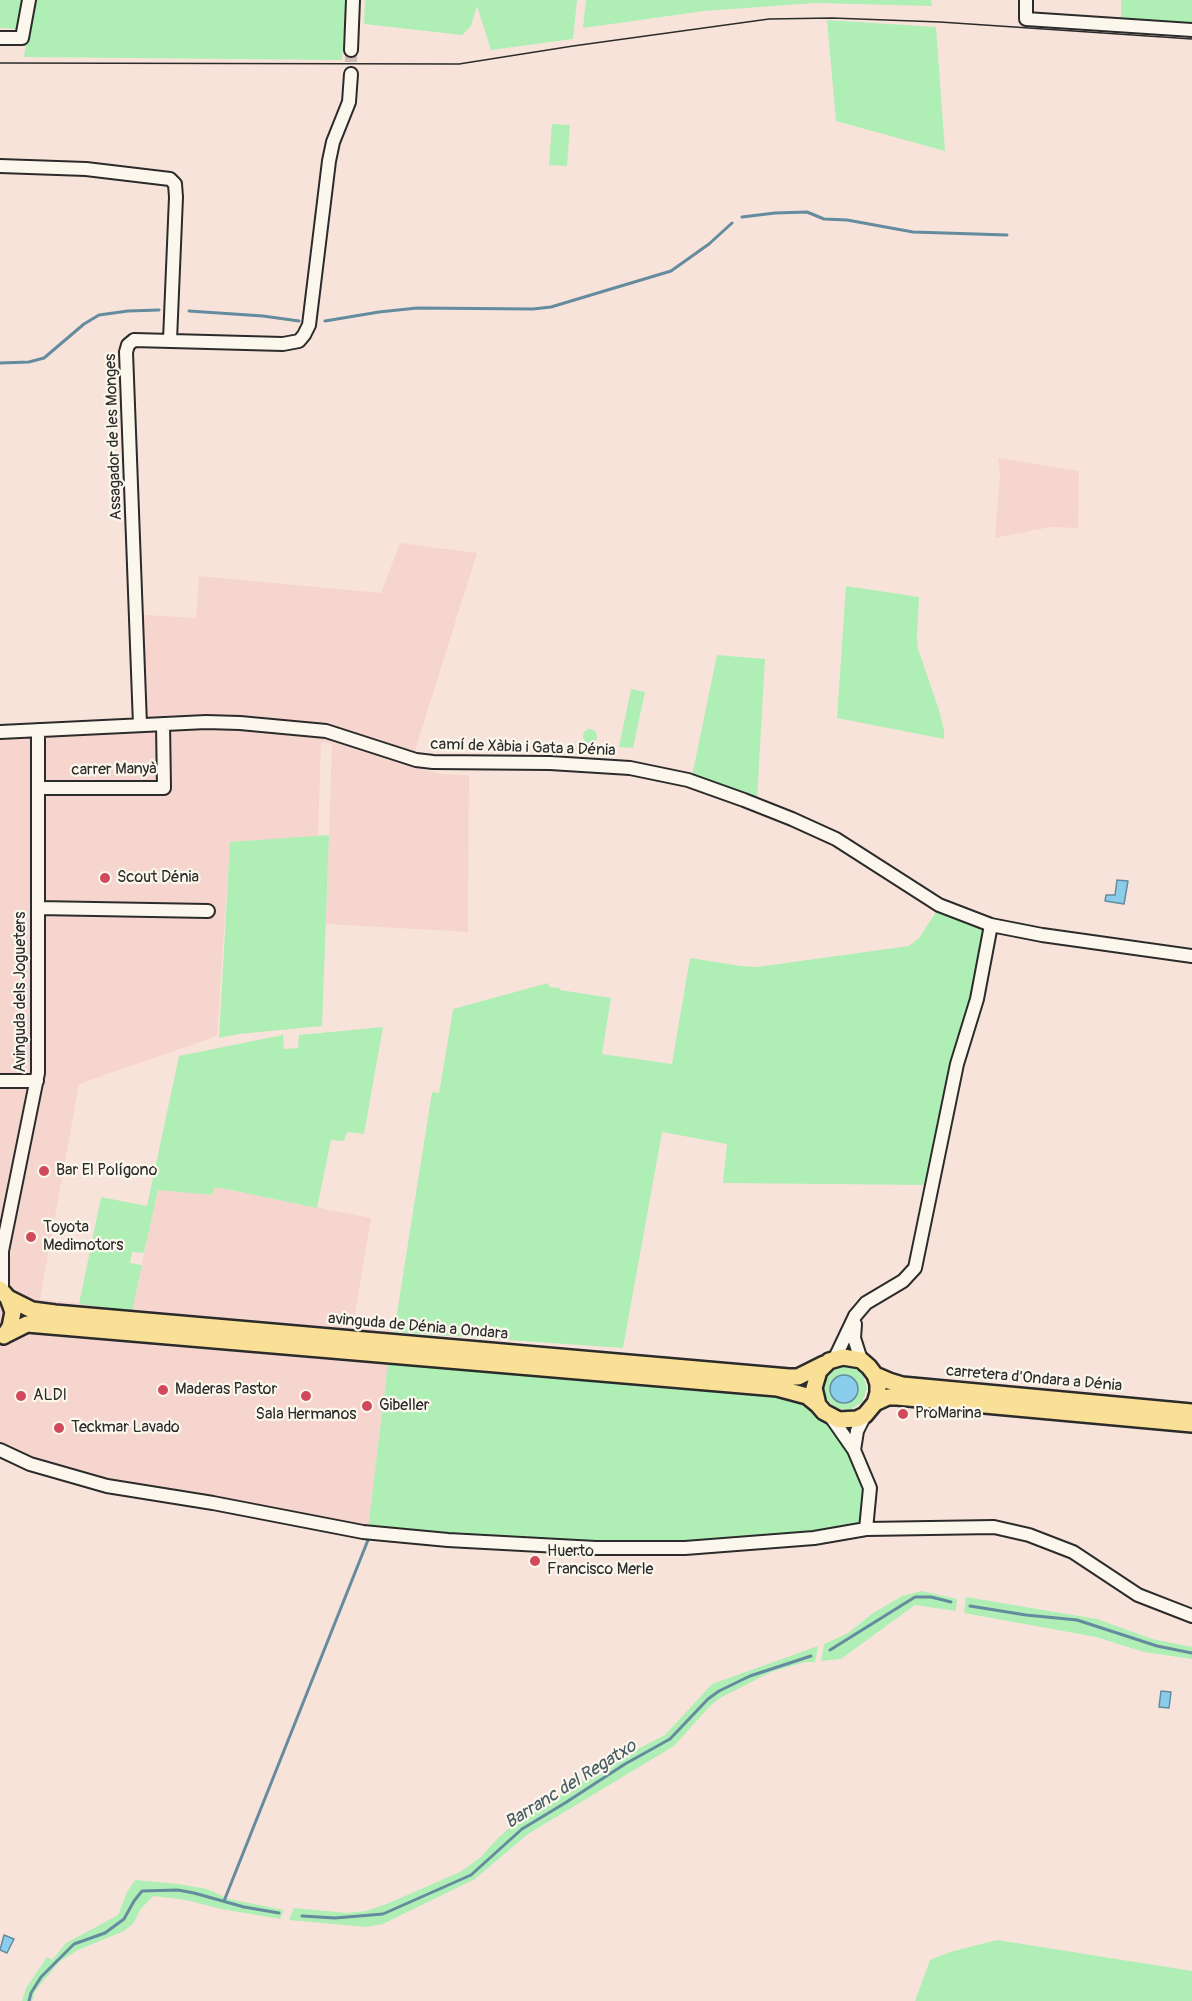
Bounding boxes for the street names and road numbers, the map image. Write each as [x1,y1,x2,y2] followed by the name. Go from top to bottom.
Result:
[101,353,127,521] street label: Assagador de les Monges
[430,735,616,761] street label: camí de Xàbia i Gata a Dénia
[71,760,157,780] street label: carrer Manyà
[11,912,31,1072] street label: Avinguda dels Jogueters
[327,1310,509,1344] street label: avinguda de Dénia a Ondara
[945,1362,1123,1396] street label: carretera d'Ondara a Dénia

